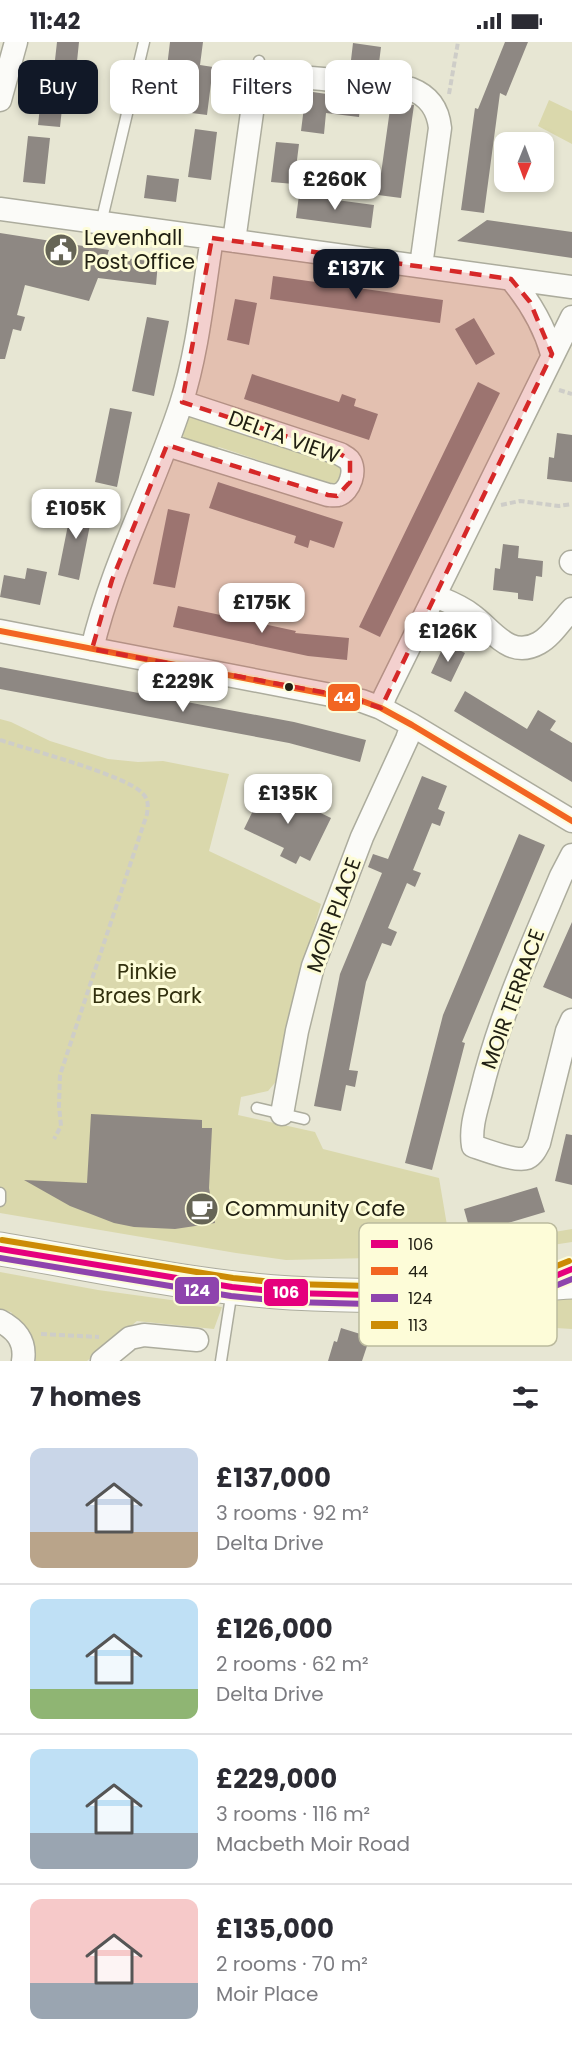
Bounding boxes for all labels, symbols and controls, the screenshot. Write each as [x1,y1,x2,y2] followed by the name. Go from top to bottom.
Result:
[30,6,80,37] text: 11:42
[18,60,98,114] chip: Buy
[110,60,199,114] chip: Rent
[211,60,313,114] chip: Filters
[325,60,412,114] chip: New
[494,132,554,192] north arrow
[494,132,554,192] map controls
[293,160,377,211] pin: £260K
[303,165,367,193] text: £260K
[84,223,195,276] place label: Levenhall Post Office
[43,232,79,268] public building icon: Levenhall Post Office
[314,249,398,300] pin: £137K
[327,254,385,282] text: £137K
[224,403,344,470] street label: DELTA VIEW
[34,489,118,540] pin: £105K
[46,494,106,522] text: £105K
[220,583,304,634] pin: £175K
[233,588,291,616] text: £175K
[406,612,490,663] pin: £126K
[419,617,477,645] text: £126K
[141,662,225,713] pin: £229K
[152,667,214,695] text: £229K
[283,681,295,693] unlabelled marker
[327,683,361,712] line badge: 44
[333,686,355,709] text: 44
[246,774,330,825] pin: £135K
[258,779,318,807] text: £135K
[299,853,368,976] street label: MOIR PLACE
[474,925,551,1073] street label: MOIR TERRACE
[92,957,202,1010] park label: Pinkie Braes Park
[184,1191,220,1227] cafe icon: Community Cafe
[225,1194,405,1223] place label: Community Cafe
[359,1223,557,1346] legend
[408,1233,433,1256] text: 106
[408,1260,428,1283] text: 44
[174,1276,220,1305] line badge: 124
[263,1278,309,1307] line badge: 106
[184,1279,210,1302] text: 124
[273,1281,299,1304] text: 106
[408,1287,432,1310] text: 124
[408,1314,428,1337] text: 113
[30,1379,142,1415] text: 7 homes
[509,1381,542,1414] icon: filters
[216,1460,331,1496] text: £137,000
[78,1472,150,1544] icon: home
[216,1499,369,1527] text: 3 rooms · 92 m²
[216,1529,324,1557] text: Delta Drive
[216,1611,333,1647] text: £126,000
[78,1623,150,1695] icon: home
[216,1650,369,1678] text: 2 rooms · 62 m²
[216,1680,324,1708] text: Delta Drive
[216,1761,337,1797] text: £229,000
[78,1773,150,1845] icon: home
[216,1800,370,1828] text: 3 rooms · 116 m²
[216,1830,410,1858] text: Macbeth Moir Road
[216,1911,334,1947] text: £135,000
[78,1923,150,1995] icon: home
[216,1950,368,1978] text: 2 rooms · 70 m²
[216,1980,318,2008] text: Moir Place

